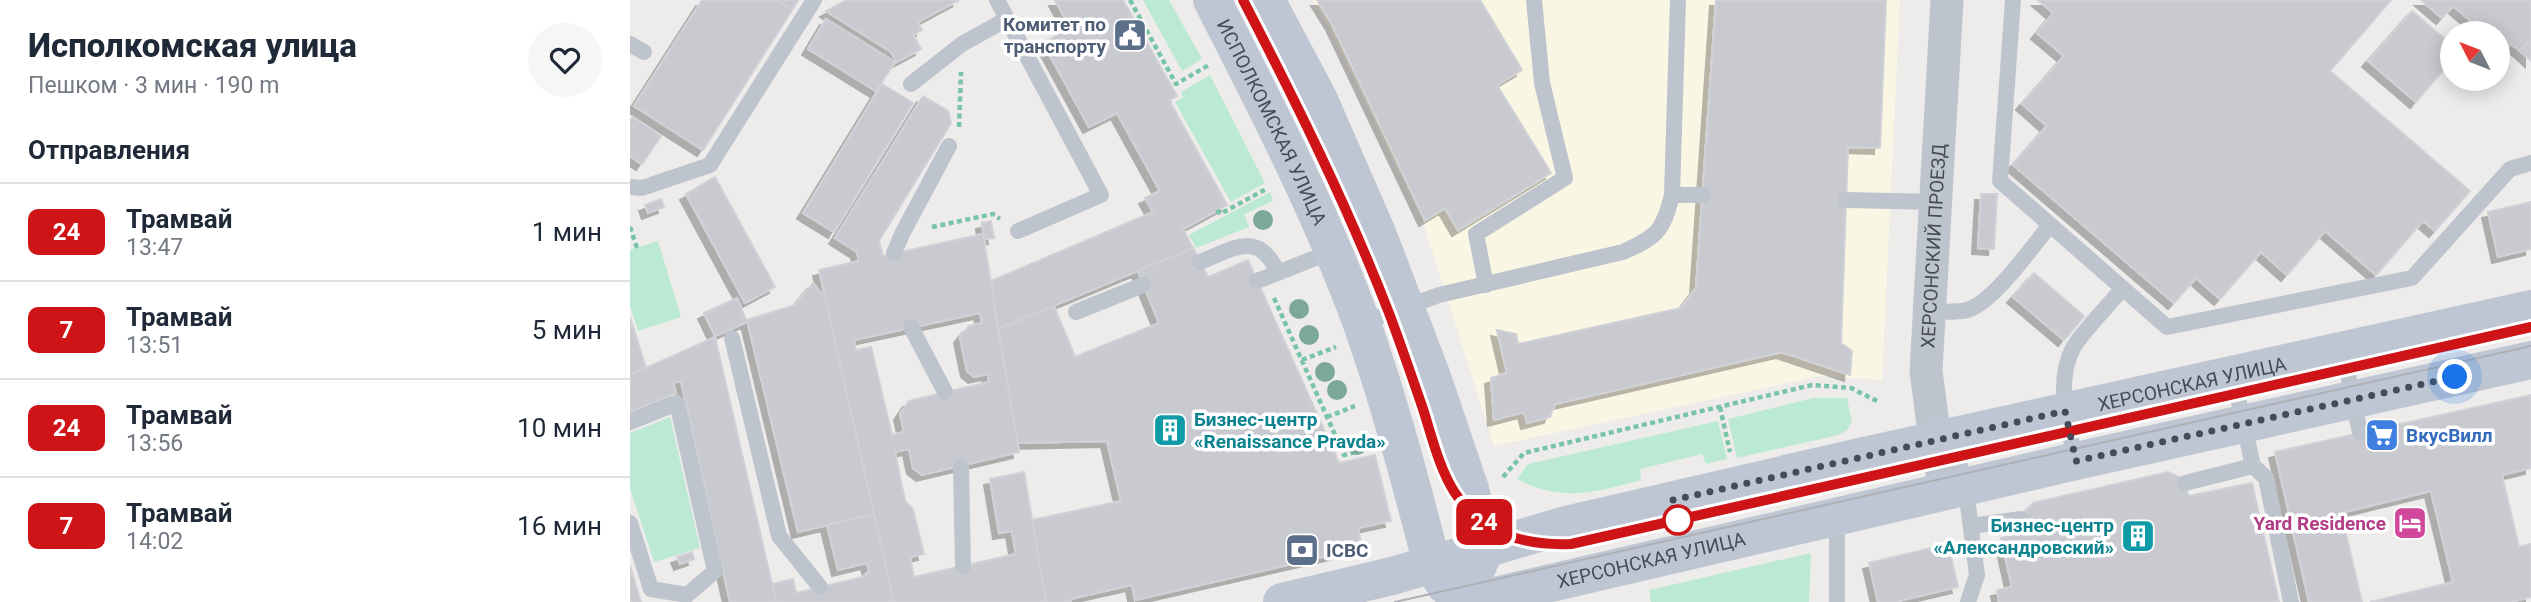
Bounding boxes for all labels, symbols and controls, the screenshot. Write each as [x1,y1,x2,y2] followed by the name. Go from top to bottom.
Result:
[1003,13,1106,58] place label: Комитет по транспорту
[1212,15,1332,229] street label: ИСПОЛКОМСКАЯ УЛИЦА
[1111,16,1149,54] public building icon: Комитет по транспорту
[2440,21,2510,91] north arrow
[2440,21,2510,91] map controls
[528,23,602,97] button: heart
[28,26,357,65] text: Исполкомская улица
[28,72,279,99] text: Пешком · 3 мин · 190 m
[28,135,190,165] text: Отправления
[1916,143,1951,349] street label: ХЕРСОНСКИЙ ПРОЕЗД
[126,204,233,234] text: Трамвай
[532,217,602,247] text: 1 мин
[53,218,80,246] text: 24
[126,234,183,261] text: 13:47
[126,302,233,332] text: Трамвай
[532,315,602,345] text: 5 мин
[60,316,73,344] text: 7
[126,332,183,359] text: 13:51
[2096,352,2289,416] street label: ХЕРСОНСКАЯ УЛИЦА
[2437,359,2472,394] your location
[126,400,233,430] text: Трамвай
[1194,408,1386,453] place label: Бизнес-центр «Renaissance Pravda»
[1151,411,1189,449] building icon: Бизнес-центр «Renaissance Pravda»
[517,413,602,443] text: 10 мин
[53,414,80,442] text: 24
[2363,416,2401,454] supermarket icon: ВкусВилл
[2406,424,2493,447] place label: ВкусВилл
[126,430,183,457] text: 13:56
[126,498,233,528] text: Трамвай
[1452,499,1516,545] line badge: 24
[2391,504,2429,542] hotel icon: Yard Residence
[1663,505,1693,535] unlabelled marker
[1470,508,1498,536] text: 24
[517,511,602,541] text: 16 мин
[60,512,73,540] text: 7
[2253,512,2386,535] place label: Yard Residence
[1934,514,2114,559] place label: Бизнес-центр «Александровский»
[2119,517,2157,555] building icon: Бизнес-центр «Александровский»
[1555,527,1748,593] street label: ХЕРСОНСКАЯ УЛИЦА
[126,528,183,555] text: 14:02
[1283,531,1321,569] bank icon: ICBC
[1326,539,1369,562] place label: ICBC

